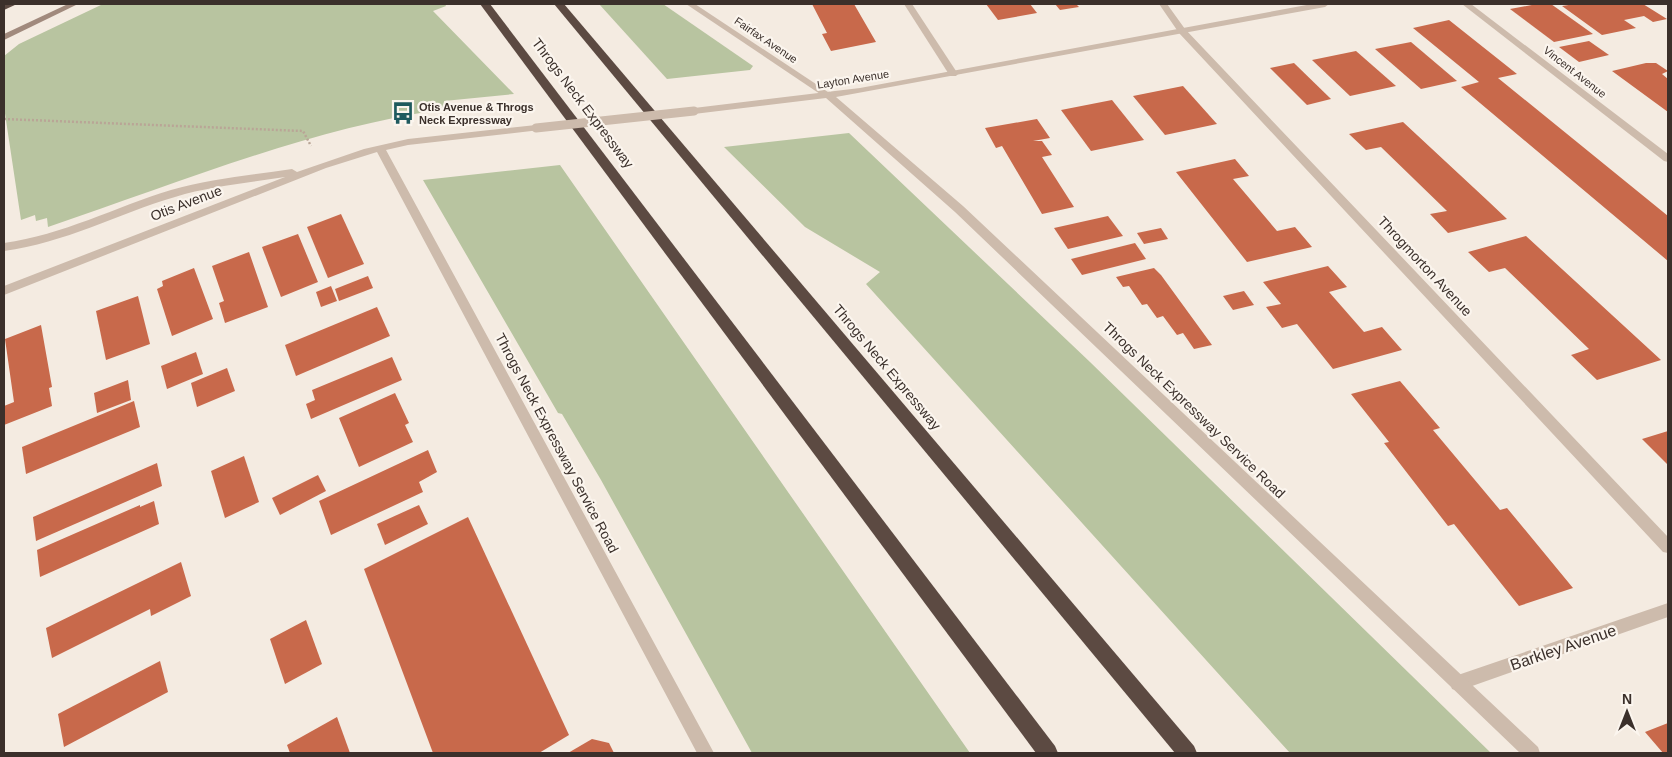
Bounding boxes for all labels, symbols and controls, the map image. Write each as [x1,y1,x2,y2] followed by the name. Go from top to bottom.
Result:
[732,15,800,65] street label: Fairfax Avenue
[529,35,637,171] street label: Throgs Neck Expressway
[1541,44,1609,100] street label: Vincent Avenue
[816,67,890,91] street label: Layton Avenue
[390,100,416,126] bus stop icon: Otis Avenue & Throgs Neck Expressway
[419,101,534,126] place label: Otis Avenue & Throgs Neck Expressway
[148,182,224,224] street label: Otis Avenue
[1375,213,1475,319] street label: Throgmorton Avenue
[830,301,944,433] street label: Throgs Neck Expressway
[1100,319,1288,501] street label: Throgs Neck Expressway Service Road
[492,330,622,556] street label: Throgs Neck Expressway Service Road
[1508,621,1618,674] street label: Barkley Avenue
[1602,687,1652,737] north arrow
[1622,691,1632,707] text: N

